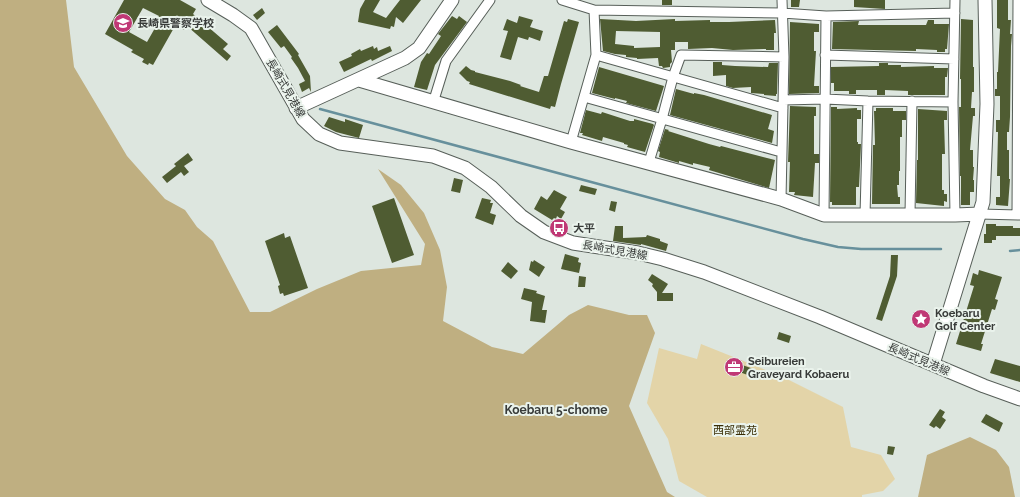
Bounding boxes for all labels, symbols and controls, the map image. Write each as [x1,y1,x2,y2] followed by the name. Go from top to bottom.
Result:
[112,12,134,34] school or university icon: 長崎県警察学校
[137,17,214,30] place label: 長崎県警察学校
[263,56,308,120] street label: 長崎式見港線
[548,217,570,239] bus stop icon: 大平
[573,222,595,235] place label: 大平
[581,238,649,263] street label: 長崎式見港線
[935,307,996,333] place label: Koebaru Golf Center
[910,308,932,330] place icon: Koebaru Golf Center
[886,341,952,378] street label: 長崎式見港線
[748,355,849,381] place label: Seibureien Graveyard Kobaeru
[723,356,745,378] office icon: Seibureien Graveyard Kobaeru
[505,403,607,417] district label: Koebaru 5-chome
[713,424,757,437] park label: 西部霊苑

